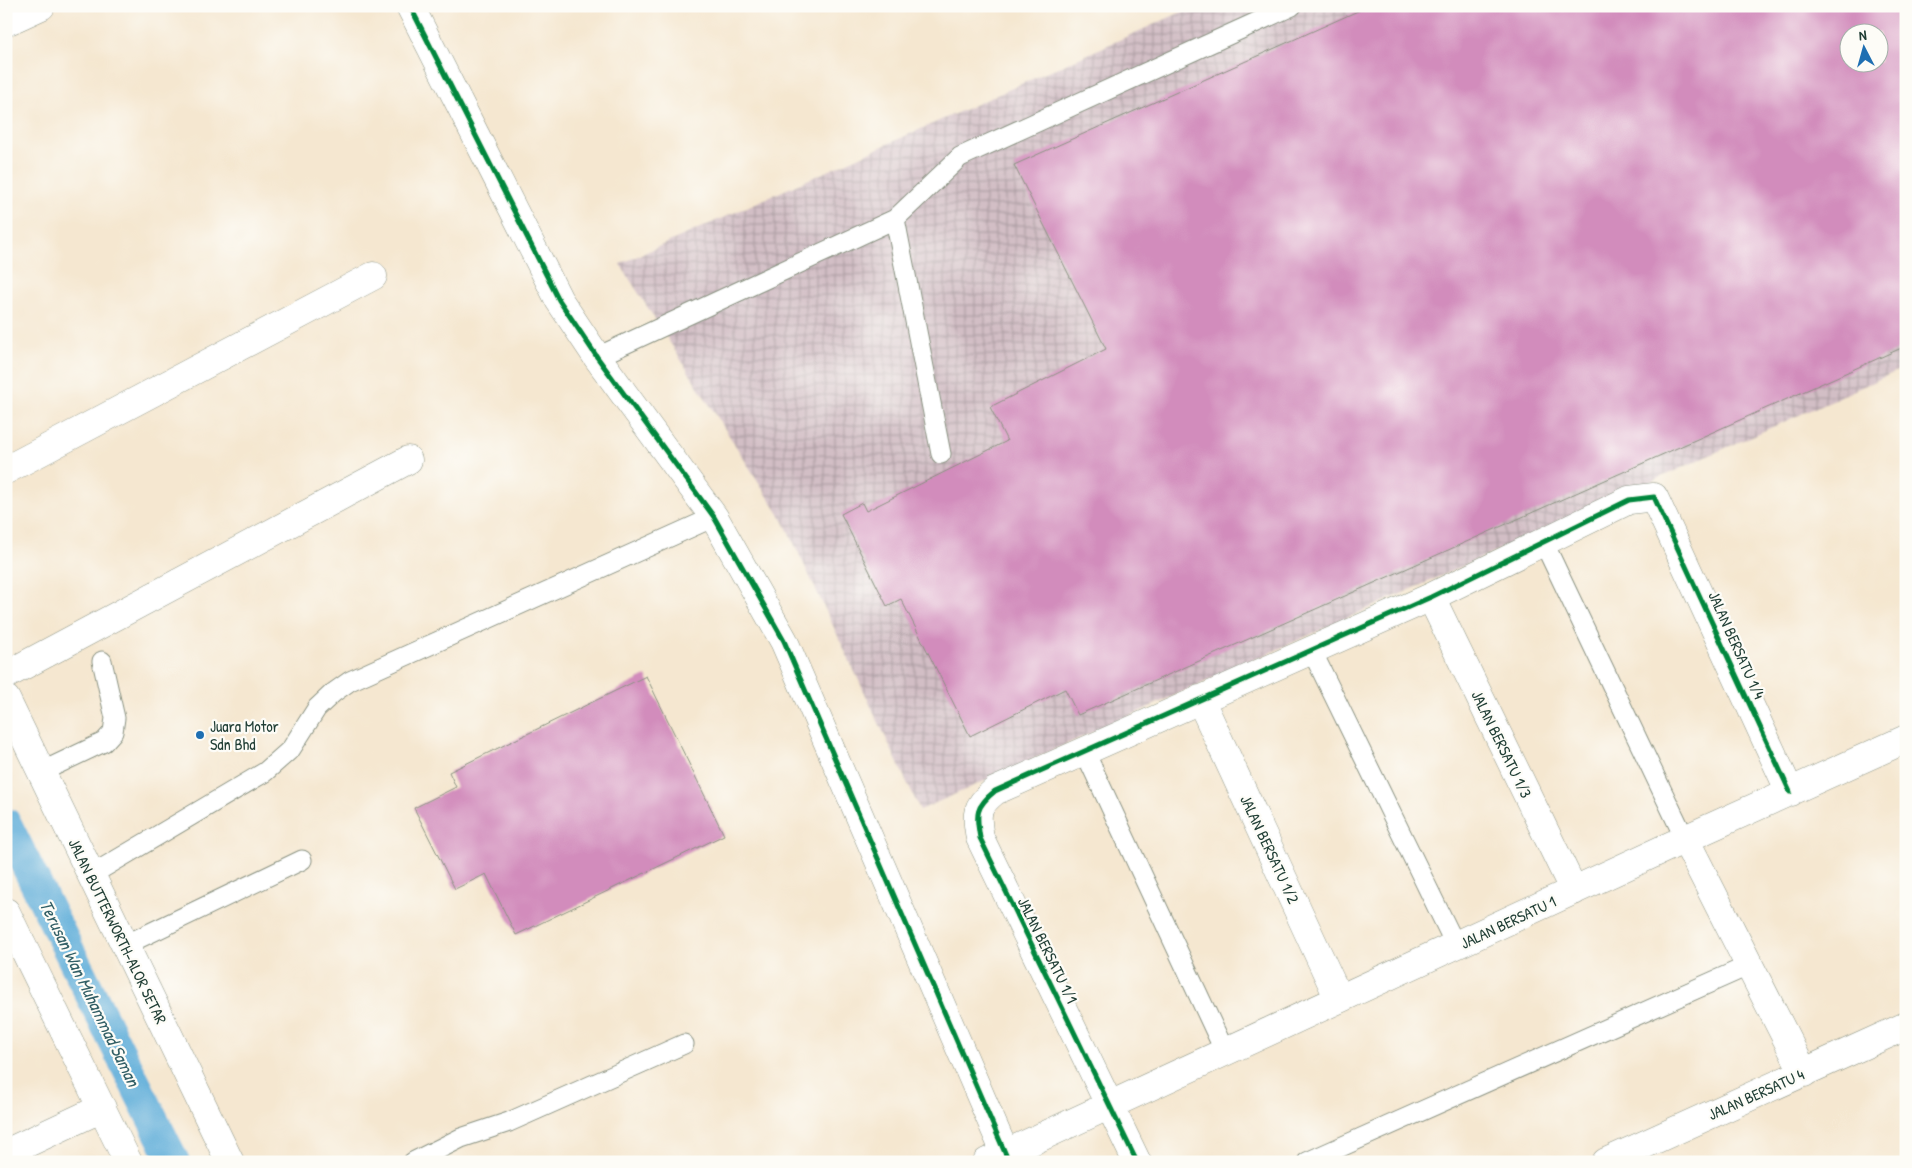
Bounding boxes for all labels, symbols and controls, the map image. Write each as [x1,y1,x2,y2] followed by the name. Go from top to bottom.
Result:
[1840,22,1890,72] north arrow
[1858,25,1868,44] text: N
[1703,588,1771,702] street label: JALAN BERSATU 1/4
[1466,687,1538,801] street label: JALAN BERSATU 1/3
[210,715,279,755] place label: Juara Motor Sdn Bhd
[194,729,206,741] marker: Juara Motor Sdn Bhd
[1235,791,1305,907] street label: JALAN BERSATU 1/2
[63,835,173,1027] street label: JALAN BUTTERWORTH-ALOR SETAR
[1457,890,1560,954] street label: JALAN BERSATU 1
[1013,893,1083,1007] street label: JALAN BERSATU 1/1
[34,896,147,1092] water label: Terusan Wan Muhammad Saman
[1704,1063,1808,1125] street label: JALAN BERSATU 4

